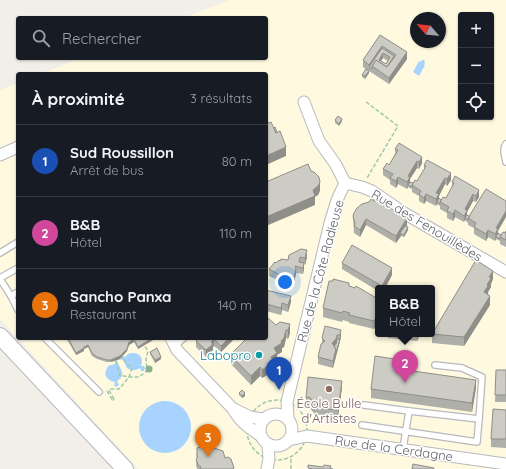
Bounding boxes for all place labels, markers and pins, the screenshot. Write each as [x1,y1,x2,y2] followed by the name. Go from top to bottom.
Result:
[200,347,251,363] place label: Labopro
[254,350,264,360] marker: Labopro
[392,350,418,383] pin: 2
[266,357,292,390] pin: 1
[324,384,334,394] marker: École Bulle d'Artistes
[297,395,361,426] place label: École Bulle d'Artistes
[195,424,221,457] pin: 3

